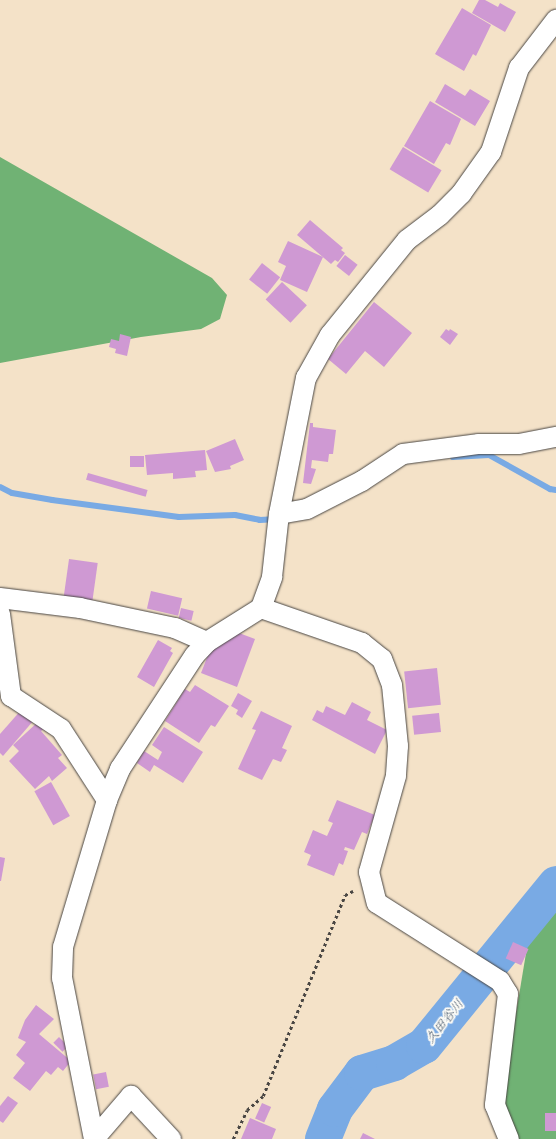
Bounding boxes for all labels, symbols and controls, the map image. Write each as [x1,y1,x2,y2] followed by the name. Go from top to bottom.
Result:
[422,996,466,1046] water label: 久田谷川

